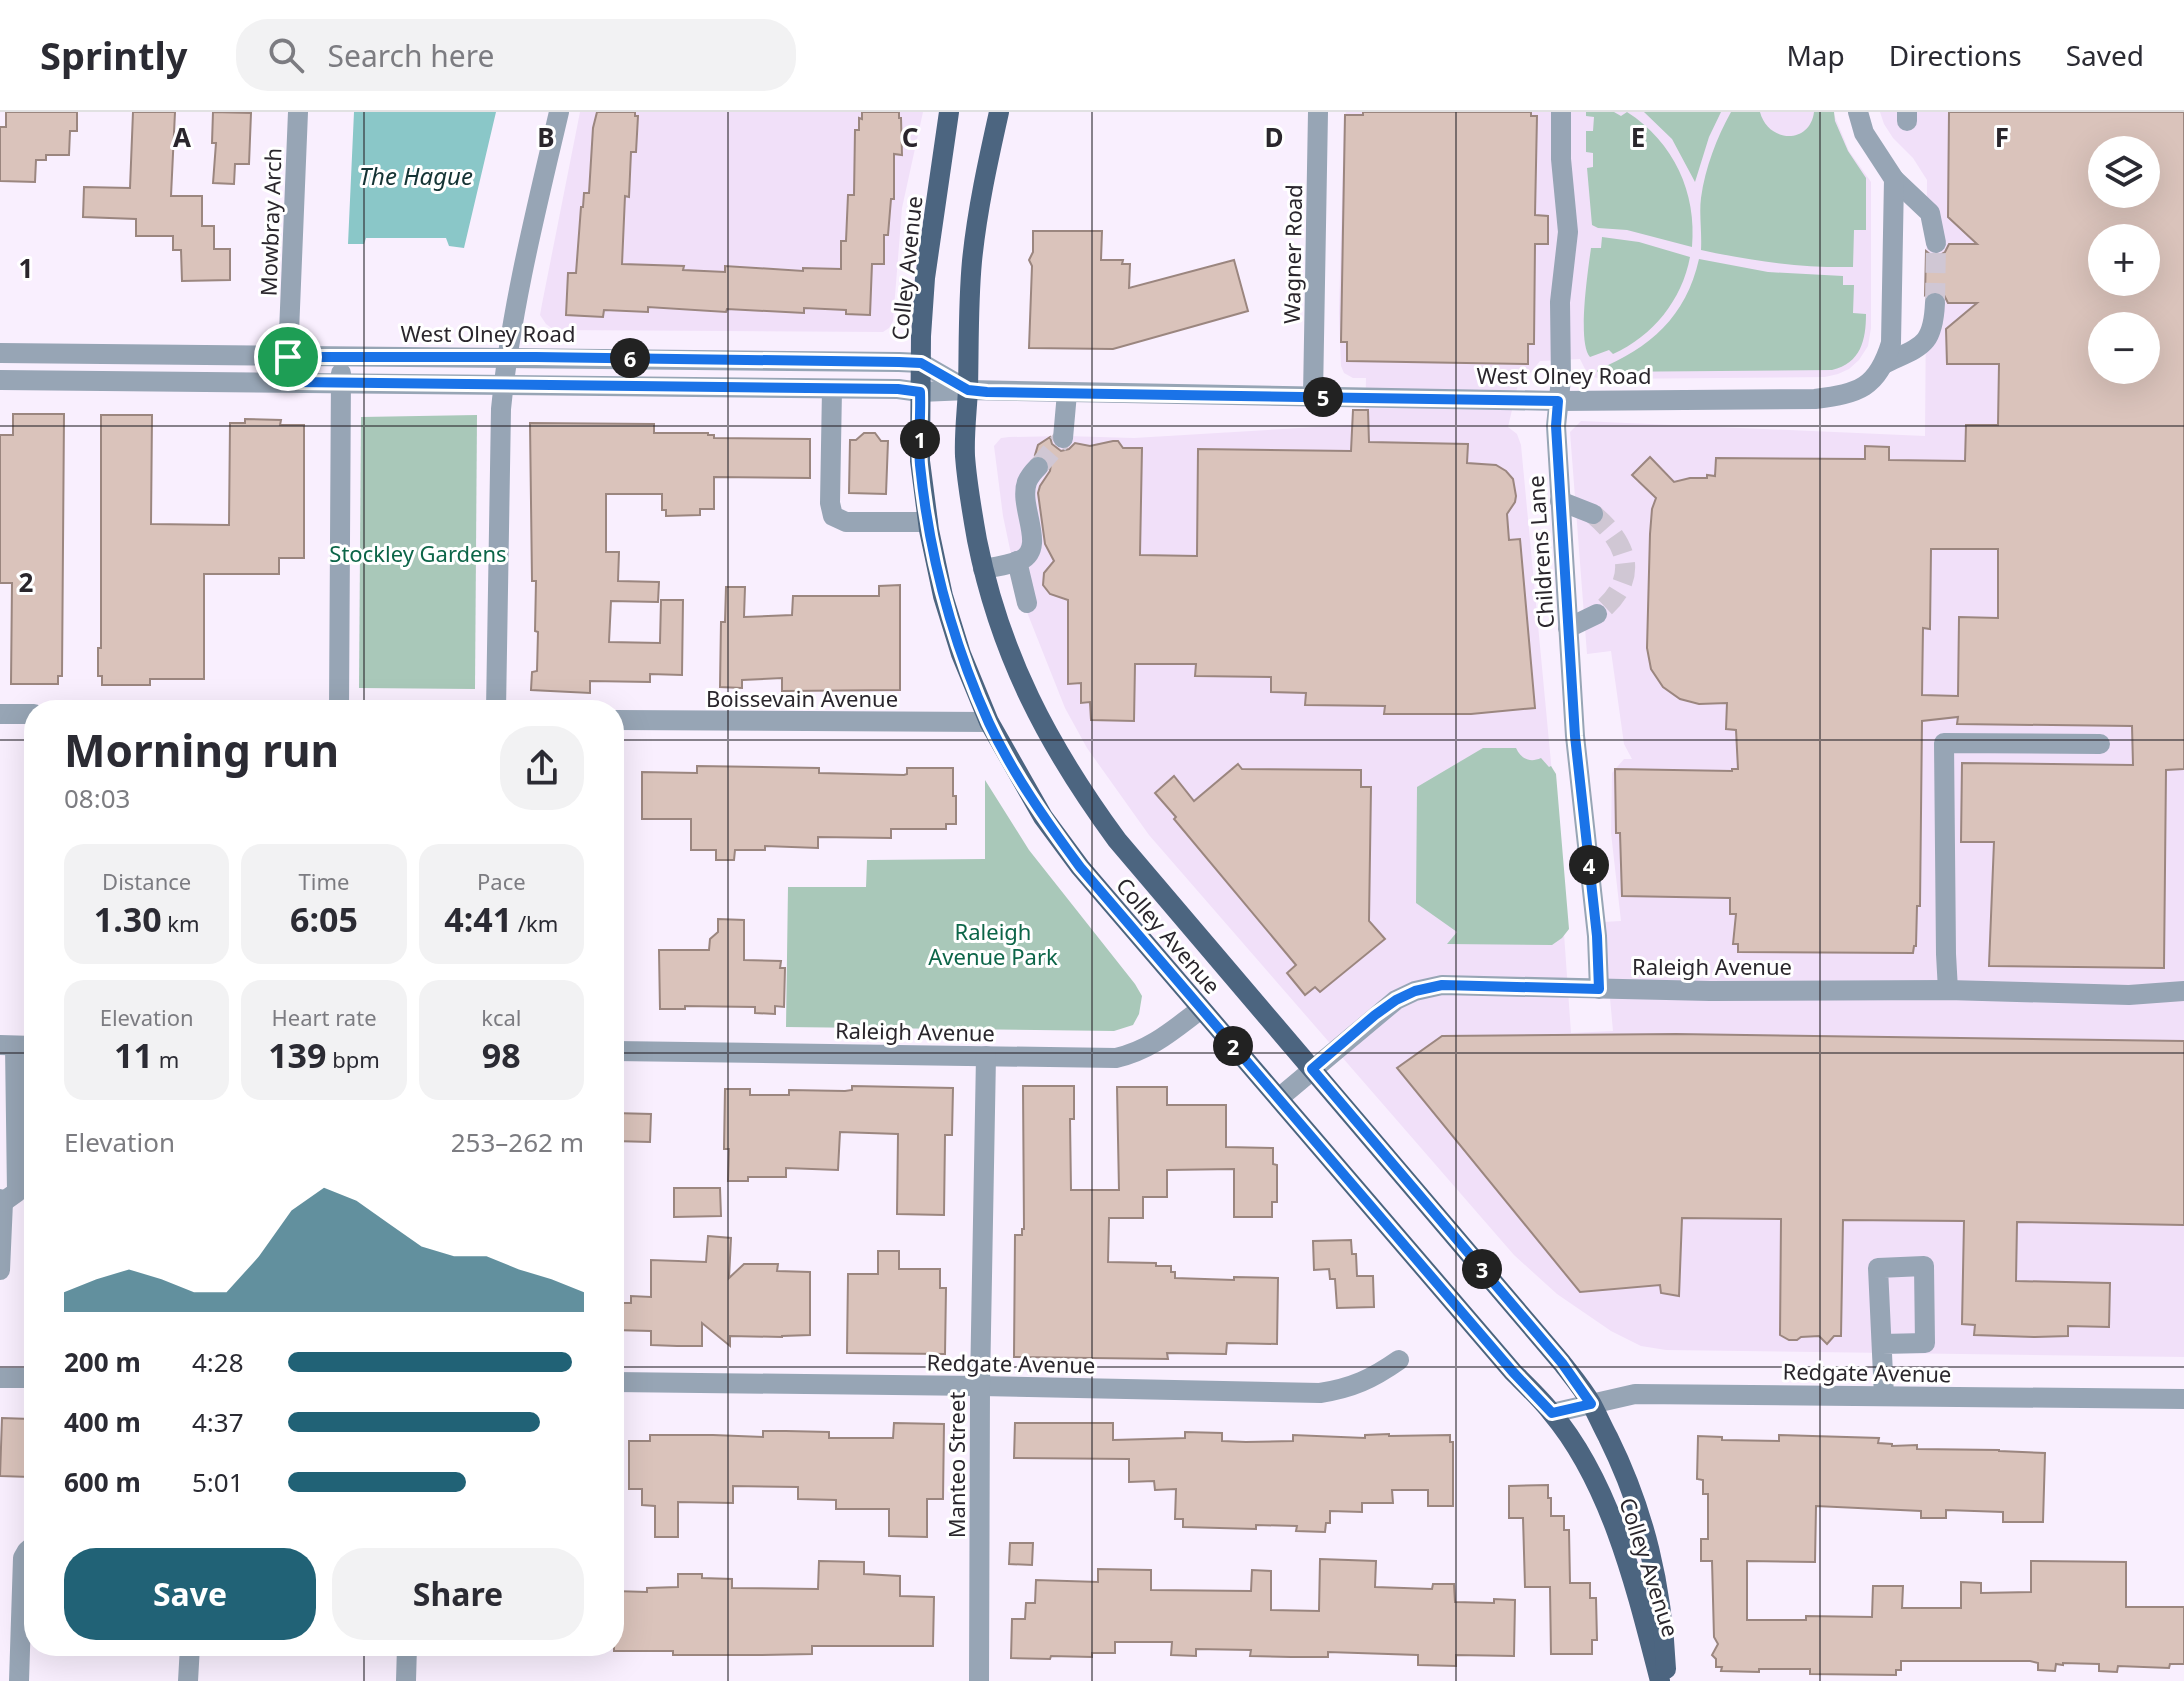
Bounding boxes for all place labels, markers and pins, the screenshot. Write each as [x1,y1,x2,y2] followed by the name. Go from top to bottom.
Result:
[254,323,322,391] pin
[610,338,650,378] pin: 6
[1303,377,1343,417] pin: 5
[900,419,940,459] pin: 1
[1569,845,1609,885] pin: 4
[1213,1026,1253,1066] pin: 2
[1462,1249,1502,1289] pin: 3

